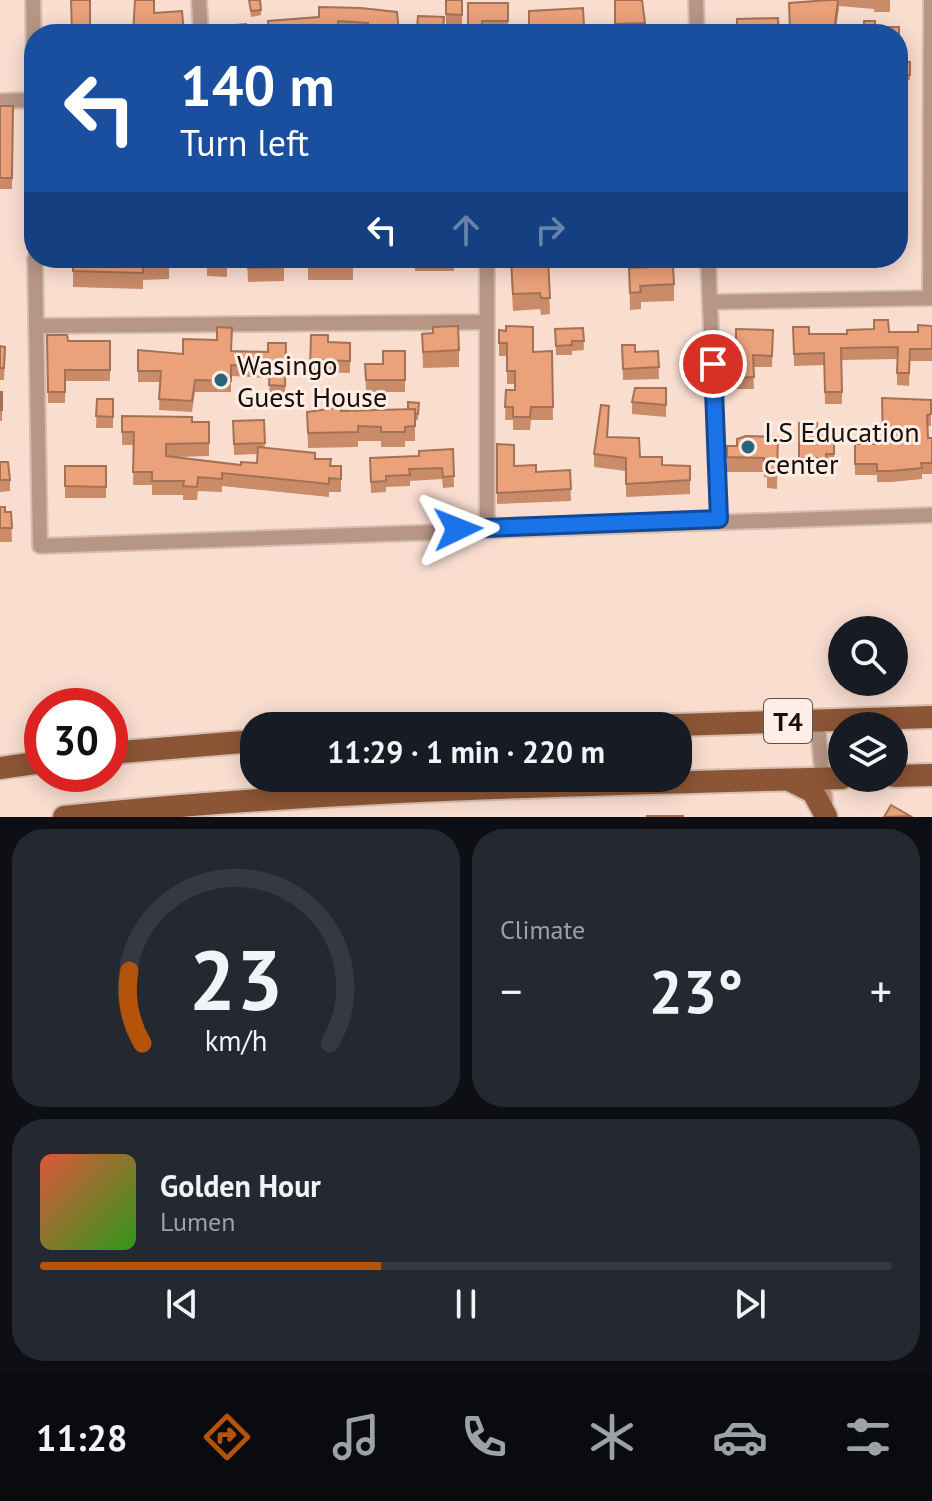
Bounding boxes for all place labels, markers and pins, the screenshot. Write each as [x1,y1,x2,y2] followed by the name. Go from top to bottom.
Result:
[679,330,747,398] pin
[237,346,387,415] place label: Wasingo Guest House
[212,371,230,389] marker: Wasingo Guest House
[764,413,920,482] place label: I.S Education center
[739,438,757,456] marker: I.S Education center

